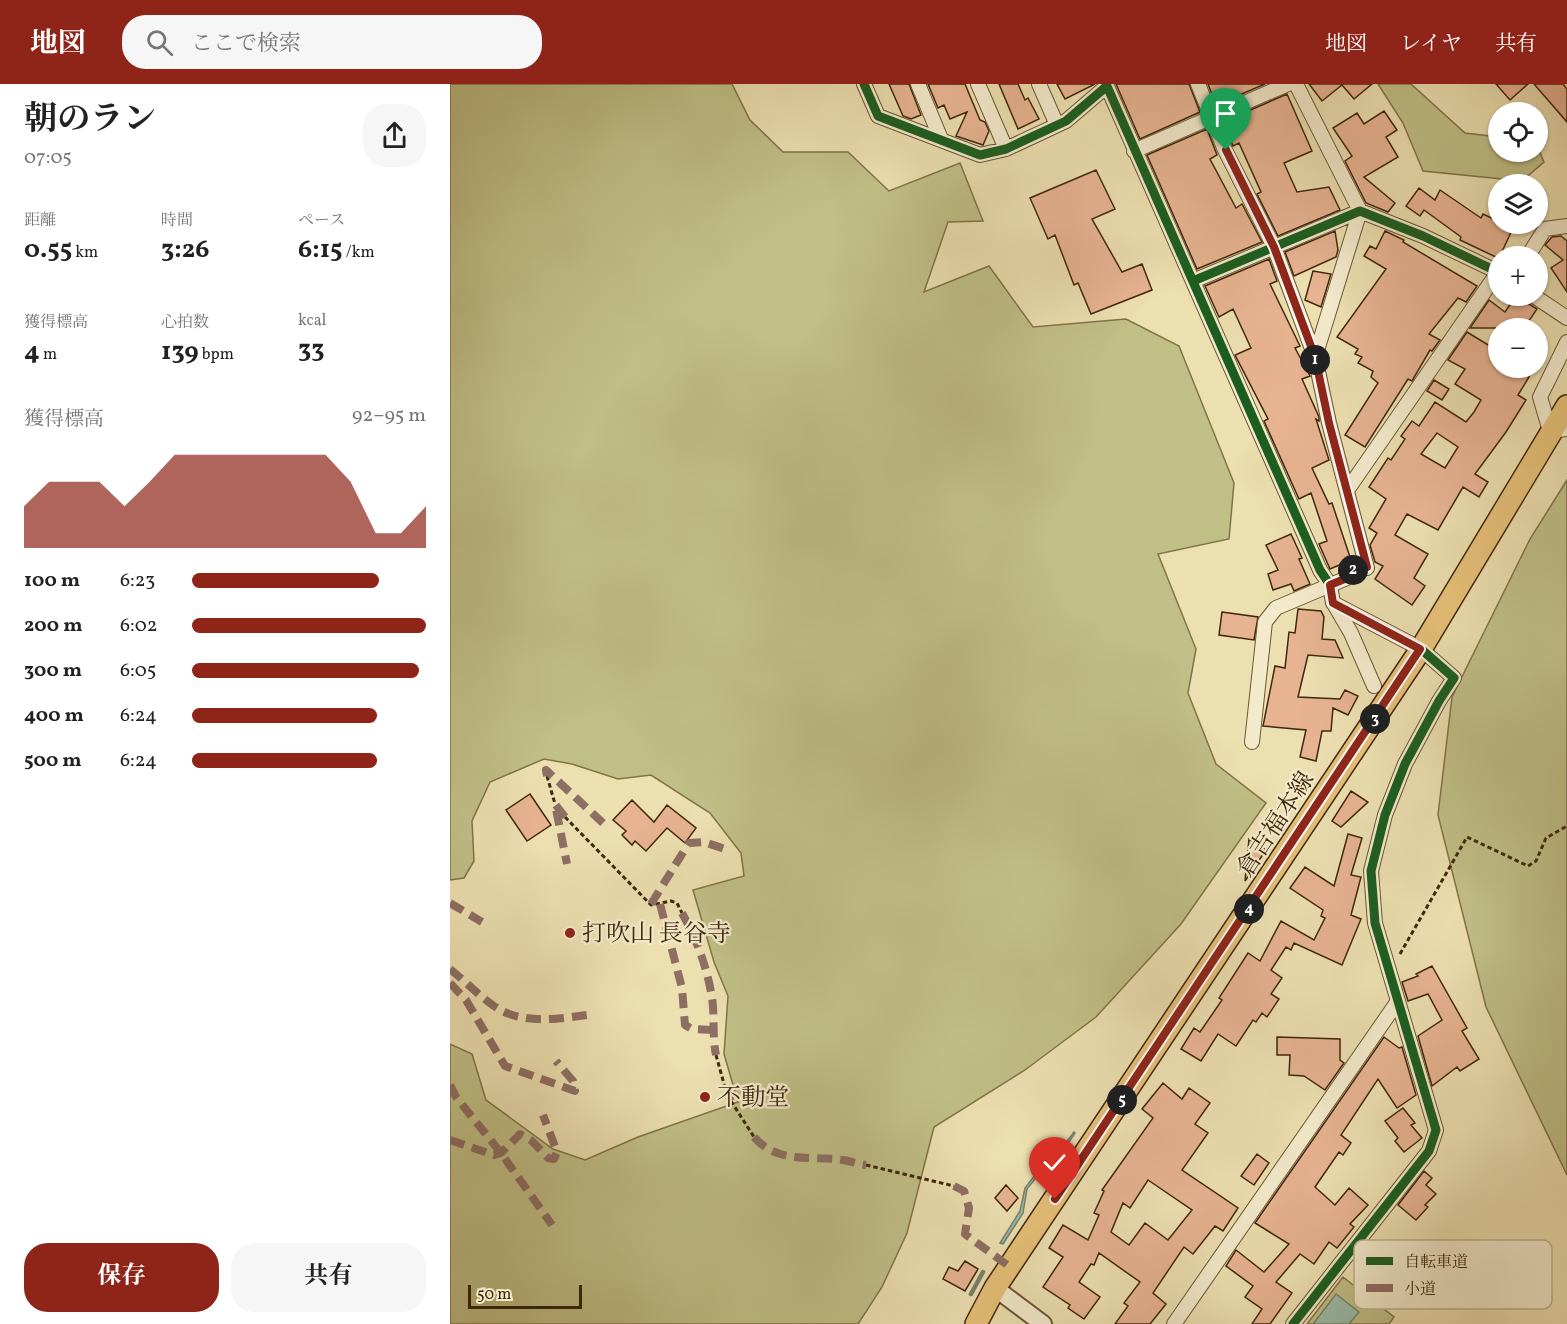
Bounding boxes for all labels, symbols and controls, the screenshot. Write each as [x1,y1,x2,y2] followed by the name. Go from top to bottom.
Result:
[122,15,542,69] search box
[30,25,86,64] text: 地図
[143,26,176,59] icon: search
[191,29,301,60] text: ここで検索
[1325,30,1367,59] text: 地図
[1400,30,1462,59] text: レイヤ
[1495,30,1537,59] text: 共有
[1200,88,1251,150] pin
[1209,97,1242,130] icon: arrive
[24,98,156,144] text: 朝のラン
[1488,102,1548,378] map controls
[1488,102,1548,162] button: locate
[363,104,426,167] button: share
[24,144,72,172] text: 07:05
[1488,174,1548,234] button: layers
[24,210,56,232] text: 距離
[161,210,193,232] text: 時間
[298,210,345,232] text: ペース
[24,232,72,268] text: 0.55
[161,232,209,268] text: 3:26
[298,232,343,268] text: 6:15
[72,242,98,264] text: km
[343,242,375,264] text: /km
[1488,246,1548,306] button: +
[298,310,326,332] text: kcal
[24,312,88,334] text: 獲得標高
[161,312,209,334] text: 心拍数
[1488,318,1548,378] button: −
[298,332,324,368] text: 33
[24,334,40,370] text: 4
[161,334,199,370] text: 139
[40,344,57,366] text: m
[199,344,234,366] text: bpm
[1300,345,1330,375] pin: 1
[1312,349,1318,371] text: 1
[352,402,426,430] text: 92–95 m
[24,406,104,434] text: 獲得標高
[1338,555,1368,585] pin: 2
[1349,559,1357,581] text: 2
[24,567,80,595] text: 100 m
[120,567,155,595] text: 6:23
[24,612,82,640] text: 200 m
[120,612,158,640] text: 6:02
[24,657,82,685] text: 300 m
[120,657,156,685] text: 6:05
[24,702,84,730] text: 400 m
[120,702,157,730] text: 6:24
[1360,704,1390,734] pin: 3
[1371,708,1379,730] text: 3
[24,747,82,775] text: 500 m
[120,747,157,775] text: 6:24
[1230,766,1324,885] street label: 倉吉福本線
[1234,894,1264,924] pin: 4
[1244,898,1254,920] text: 4
[582,918,731,952] place label: 打吹山 長谷寺
[563,926,577,940] marker: 打吹山 長谷寺
[717,1082,789,1116] place label: 不動堂
[1107,1085,1137,1115] pin: 5
[1118,1089,1126,1111] text: 5
[698,1090,712,1104] marker: 不動堂
[1029,1137,1080,1199] pin
[1038,1146,1071,1179] icon: check
[1354,1240,1552,1309] legend
[24,1243,219,1312] button: 保存
[231,1243,426,1312] button: 共有
[1404,1252,1468,1274] text: 自転車道
[1404,1279,1436,1301] text: 小道
[468,1282,582,1310] scale bar
[477,1284,511,1306] text: 50 m

